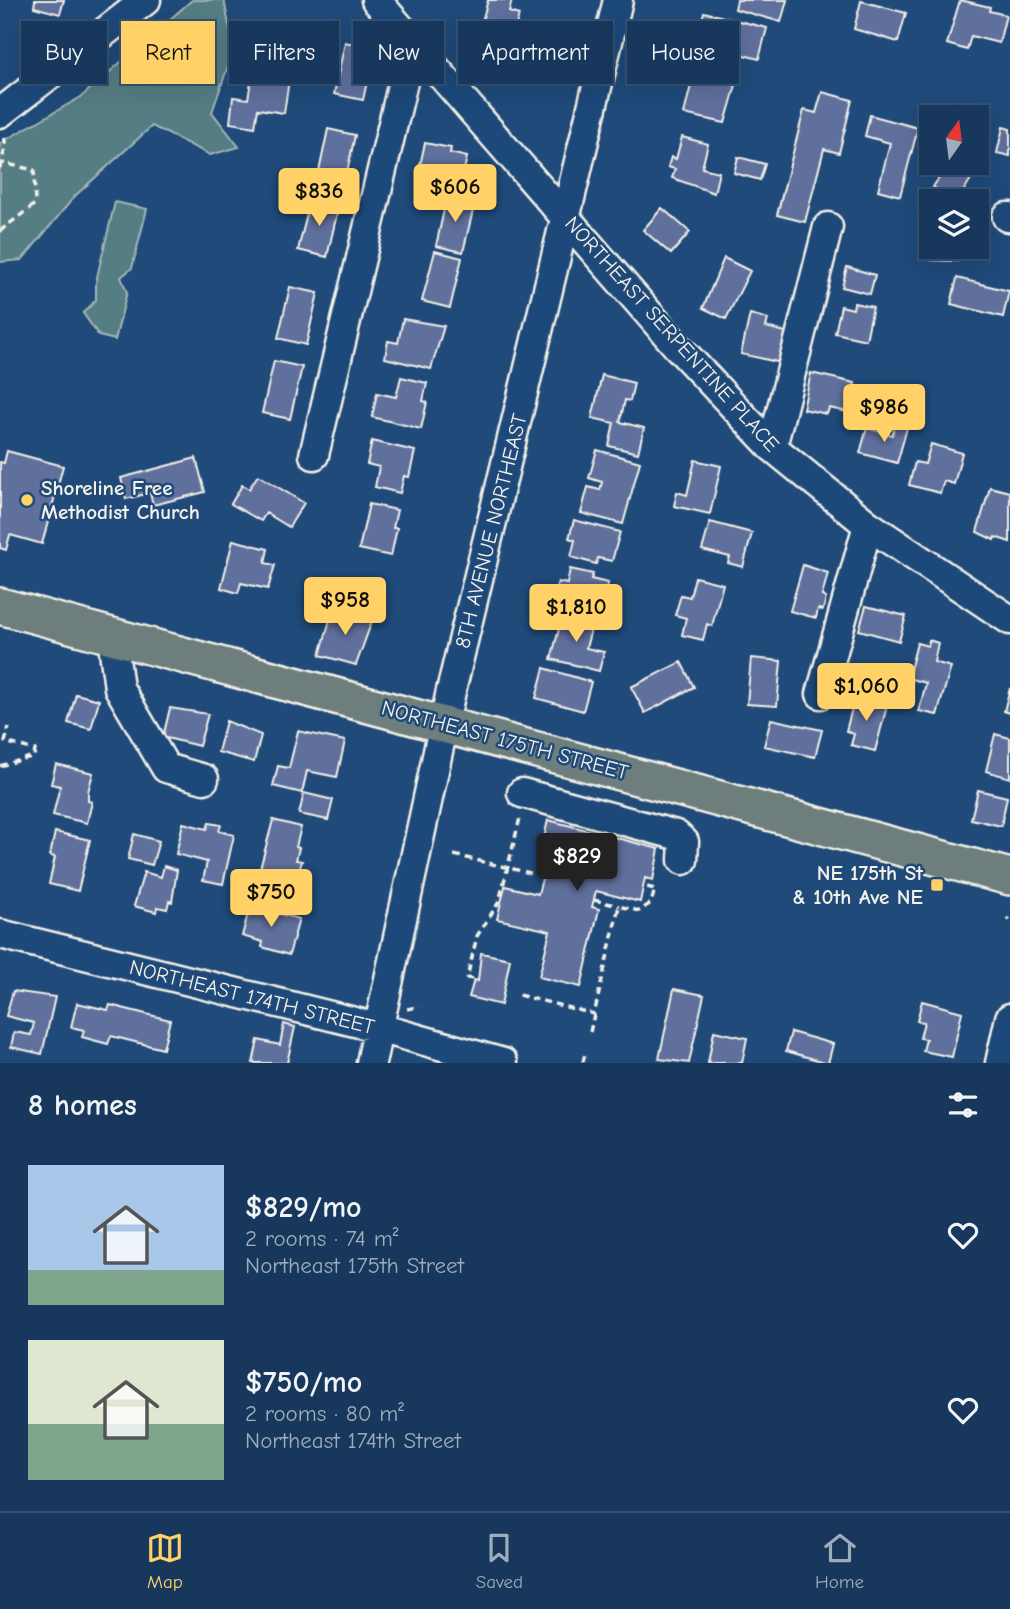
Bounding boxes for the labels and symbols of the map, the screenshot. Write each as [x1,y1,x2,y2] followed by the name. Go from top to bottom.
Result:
[919,105,989,175] north arrow
[414,164,496,224] pin: $606
[278,168,360,228] pin: $836
[560,211,784,457] street label: NORTHEAST SERPENTINE PLACE
[843,384,925,444] pin: $986
[450,411,532,651] street label: 8TH AVENUE NORTHEAST
[41,476,200,524] place label: Shoreline Free Methodist Church
[19,492,35,508] marker: Shoreline Free Methodist Church
[304,578,386,637] pin: $958
[519,584,633,644] pin: $1,810
[809,664,923,723] pin: $1,060
[379,695,631,785] street label: NORTHEAST 175TH STREET
[536,834,618,893] pin: $829
[793,861,924,909] place label: NE 175th St & 10th Ave NE
[230,870,312,929] pin: $750
[929,877,945,893] marker: NE 175th St & 10th Ave NE
[127,955,377,1039] street label: NORTHEAST 174TH STREET

